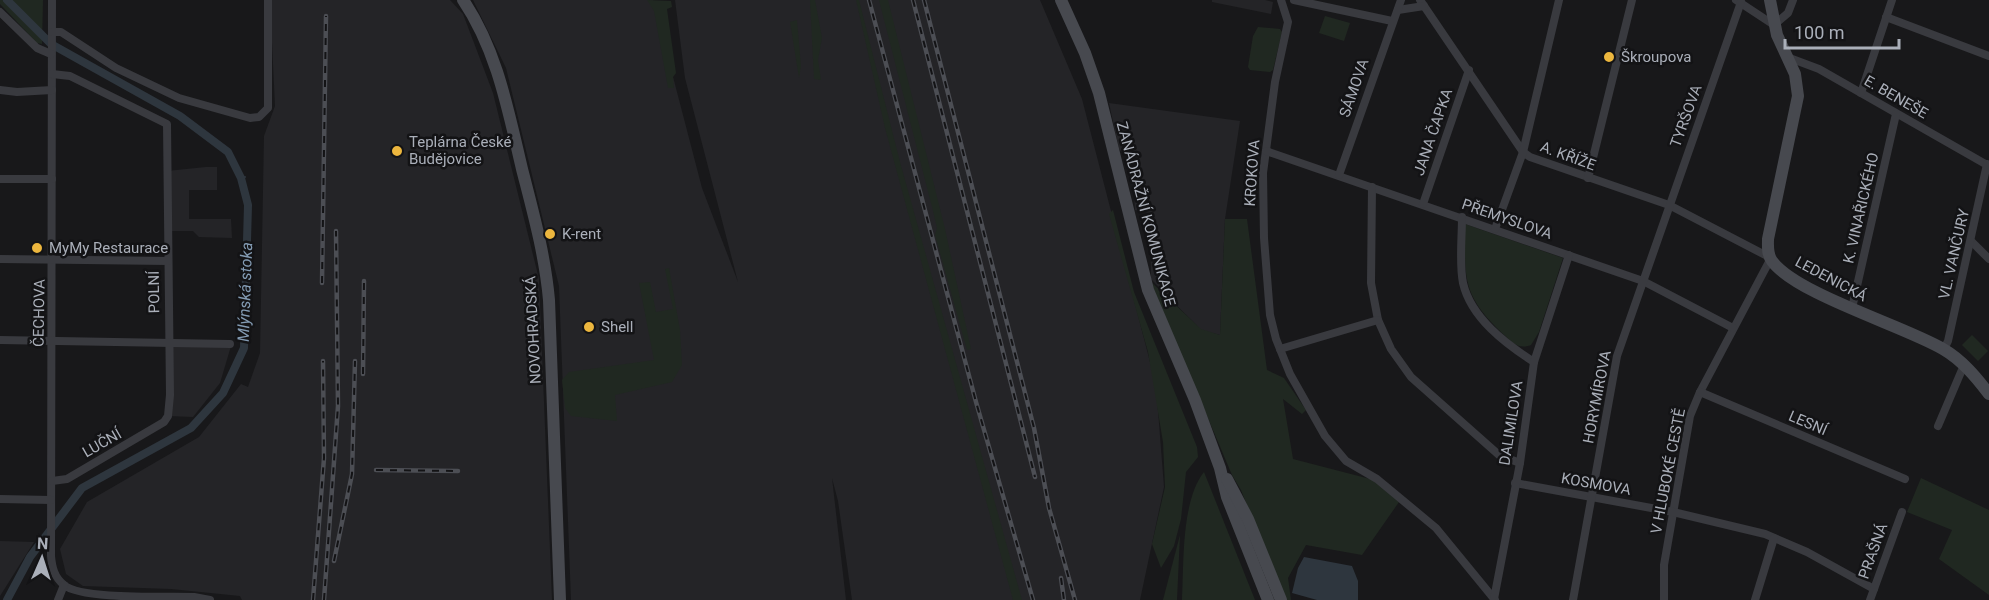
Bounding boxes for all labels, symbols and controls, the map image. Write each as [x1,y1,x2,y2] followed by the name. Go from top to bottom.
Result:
[1785,12,1899,50] scale bar
[1794,22,1845,43] text: 100 m
[1621,48,1691,66] place label: Škroupova
[1602,50,1616,64] marker: Škroupova
[1336,56,1372,120] street label: SÁMOVA
[1861,72,1932,123] street label: E. BENEŠE
[1666,82,1706,150] street label: TYRŠOVA
[1410,86,1456,178] street label: JANA ČAPKA
[1113,120,1179,309] street label: ZANÁDRAŽNÍ KOMUNIKACE
[409,133,512,168] place label: Teplárna České Budějovice
[1538,138,1599,174] street label: A. KŘÍŽE
[1241,139,1263,207] street label: KROKOVA
[390,144,404,158] marker: Teplárna České Budějovice
[1839,151,1883,265] street label: K. VINAŘICKÉHO
[1459,195,1555,243] street label: PŘEMYSLOVA
[1935,207,1973,301] street label: VL. VANČURY
[562,225,601,243] place label: K-rent
[543,227,557,241] marker: K-rent
[49,239,168,257] place label: MyMy Restaurace
[30,241,44,255] marker: MyMy Restaurace
[234,242,256,342] water label: Mlýnská stoka
[1792,253,1870,306] street label: LEDENICKÁ
[145,270,163,313] street label: POLNÍ
[521,275,545,385] street label: NOVOHRADSKÁ
[29,279,49,347] street label: ČECHOVA
[601,318,633,336] place label: Shell
[582,320,596,334] marker: Shell
[1579,349,1615,445] street label: HORYMÍROVA
[1495,379,1527,467] street label: DALIMILOVA
[1647,406,1689,535] street label: V HLUBOKÉ CESTĚ
[1786,407,1831,440] street label: LESNÍ
[79,424,125,461] street label: LUČNÍ
[1560,469,1632,499] street label: KOSMOVA
[1855,520,1891,581] street label: PRAŠNÁ
[12,528,72,588] north arrow
[37,534,49,553] text: N

